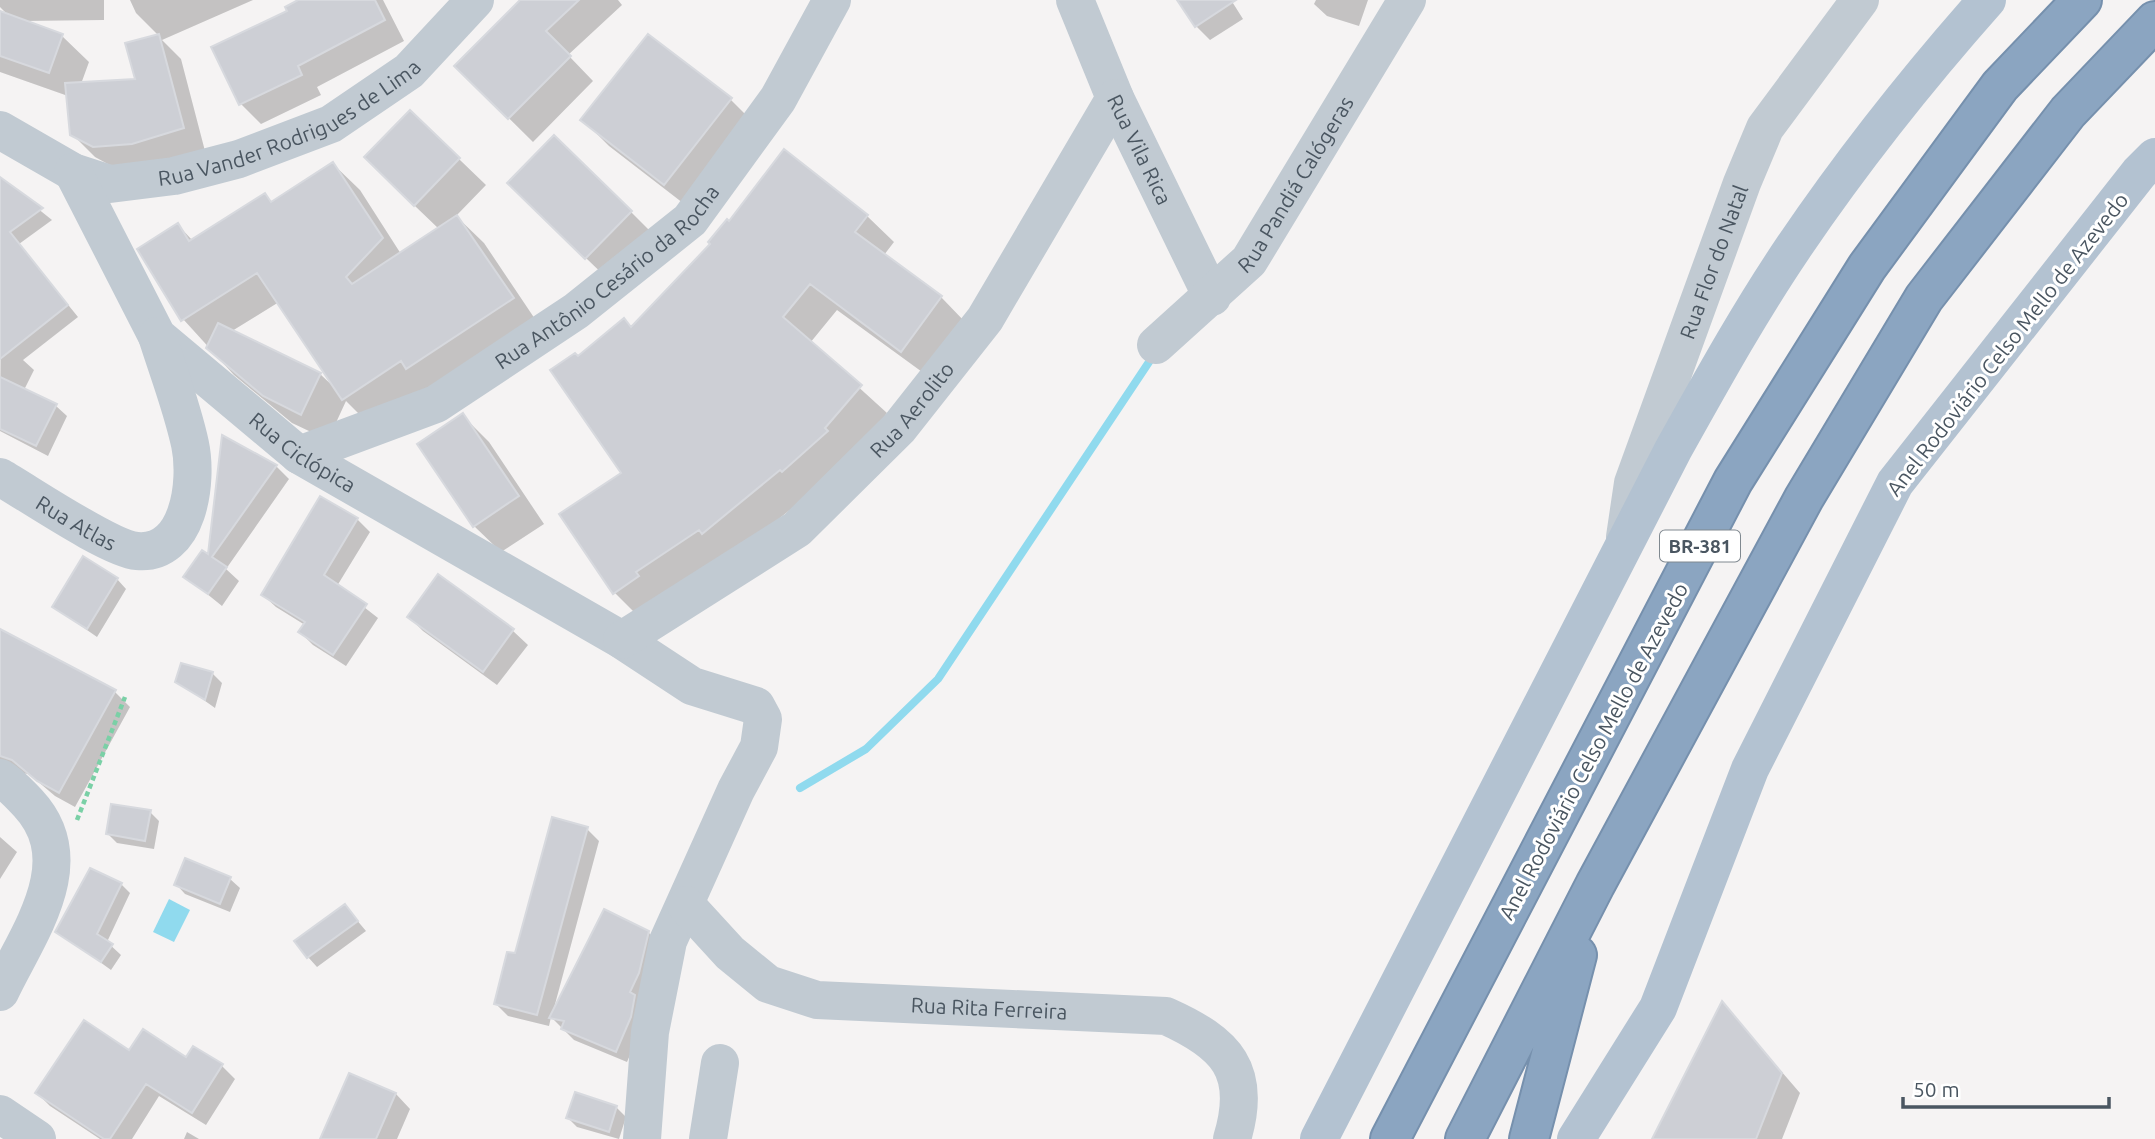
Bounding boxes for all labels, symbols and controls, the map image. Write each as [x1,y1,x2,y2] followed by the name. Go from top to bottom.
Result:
[157,55,425,190] street label: Rua Vander Rodrigues de Lima
[1103,90,1177,208] street label: Rua Vila Rica
[1233,92,1358,277] street label: Rua Pandiá Calógeras
[490,180,724,374] street label: Rua Antônio Cesário da Rocha
[1674,181,1752,342] street label: Rua Flor do Natal
[1881,188,2133,500] street label: Anel Rodoviário Celso Mello de Azevedo
[865,357,959,462] street label: Rua Aerolito
[245,407,360,497] street label: Rua Ciclópica
[32,490,120,555] street label: Rua Atlas
[1660,530,1740,562] road number: BR-381
[1494,579,1692,923] street label: Anel Rodoviário Celso Mello de Azevedo
[910,992,1068,1023] street label: Rua Rita Ferreira
[1903,1066,2110,1110] scale bar
[1913,1077,1960,1101] text: 50 m

